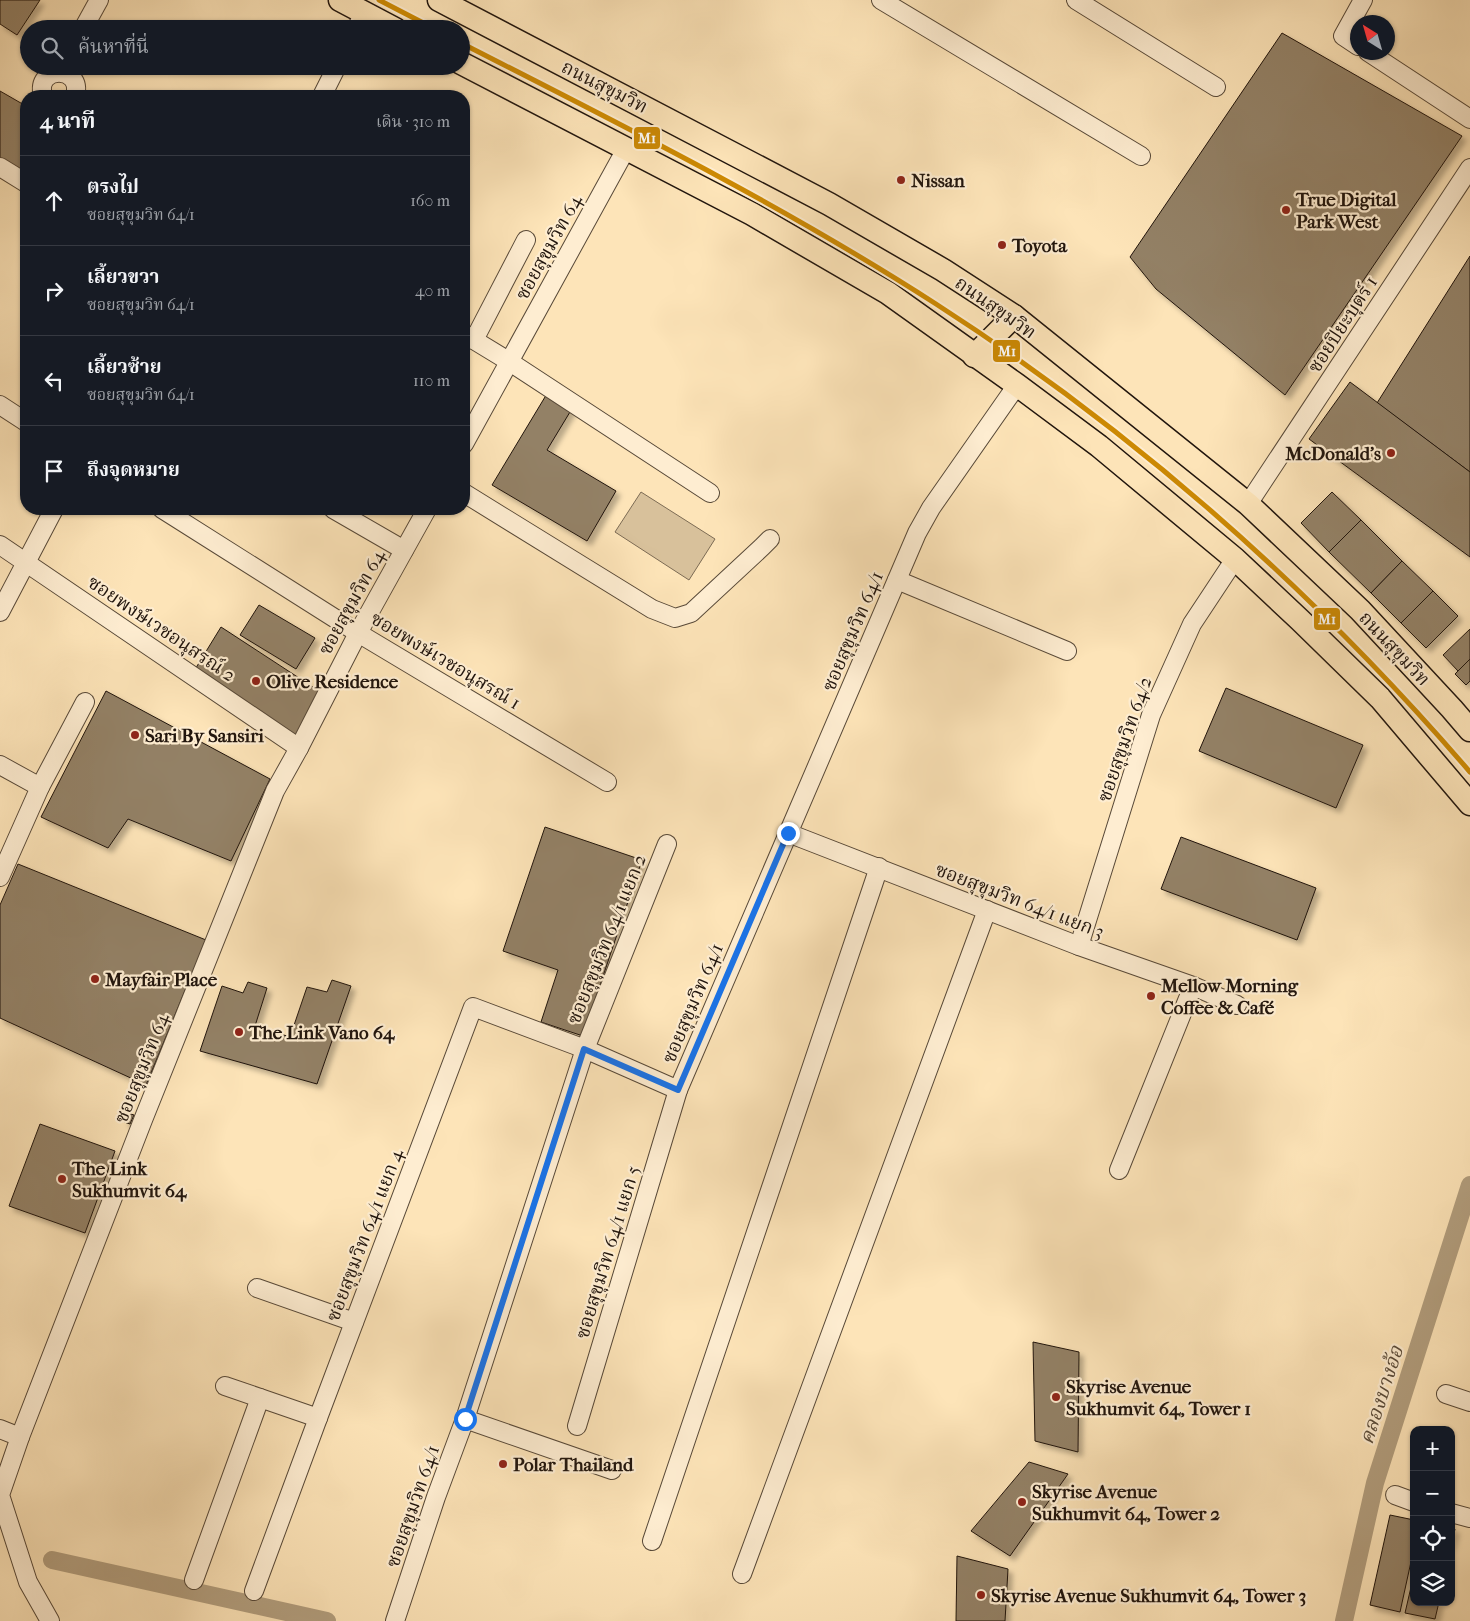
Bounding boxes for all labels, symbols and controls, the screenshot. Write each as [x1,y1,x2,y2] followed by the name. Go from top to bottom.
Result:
[1350,15,1395,60] north arrow
[20,20,470,75] search box
[38,34,66,62] icon: search
[78,36,149,58] text: ค้นหาที่นี่
[557,56,651,119] street label: ถนนสุขุมวิท
[40,109,95,133] text: 4 นาที
[376,112,450,131] text: เดิน · 310 m
[633,126,661,150] line badge: M1
[637,130,656,147] text: M1
[911,170,966,192] place label: Nissan
[895,174,907,186] marker: Nissan
[87,176,139,198] text: ตรงไป
[40,187,68,215] icon: ahead
[1295,189,1397,233] place label: True Digital Park West
[410,191,450,210] text: 160 m
[511,191,588,304] street label: ซอยสุขุมวิท 64
[1280,204,1292,216] marker: True Digital Park West
[87,205,195,224] text: ซอยสุขุมวิท 64/1
[1011,235,1068,257] place label: Toyota
[996,239,1008,251] marker: Toyota
[87,266,159,288] text: เลี้ยวขวา
[950,272,1040,345] street label: ถนนสุขุมวิท
[1303,272,1383,378] street label: ซอยปิยะบุตร์ 1
[40,277,68,305] icon: right
[415,281,450,300] text: 40 m
[87,295,195,314] text: ซอยสุขุมวิท 64/1
[992,339,1021,363] line badge: M1
[997,343,1016,360] text: M1
[87,356,161,378] text: เลี้ยวซ้าย
[40,367,68,395] icon: left
[413,371,450,390] text: 110 m
[87,385,195,404] text: ซอยสุขุมวิท 64/1
[1284,443,1381,465] place label: McDonald's
[1385,447,1397,459] marker: McDonald's
[40,457,68,485] icon: arrive
[87,459,180,481] text: ถึงจุดหมาย
[314,546,391,659] street label: ซอยสุขุมวิท 64
[818,568,889,695] street label: ซอยสุขุมวิท 64/1
[83,570,240,687] street label: ซอยพงษ์เวชอนุสรณ์ 2
[366,607,525,715] street label: ซอยพงษ์เวชอนุสรณ์ 1
[1313,607,1341,631] line badge: M1
[1354,607,1434,691] street label: ถนนสุขุมวิท
[1317,611,1336,628] text: M1
[266,671,399,693] place label: Olive Residence
[1093,674,1158,805] street label: ซอยสุขุมวิท 64/2
[250,675,262,687] marker: Olive Residence
[145,725,264,747] place label: Sari By Sansiri
[129,729,141,741] marker: Sari By Sansiri
[777,822,800,845] route end
[563,851,652,1028] street label: ซอยสุขุมวิท 64/1 แยก 2
[932,859,1107,944] street label: ซอยสุขุมวิท 64/1 แยก 3
[658,940,729,1067] street label: ซอยสุขุมวิท 64/1
[104,969,218,991] place label: Mayfair Place
[89,973,101,985] marker: Mayfair Place
[1160,975,1299,1019] place label: Mellow Morning Coffee & Café
[1145,990,1157,1002] marker: Mellow Morning Coffee & Café
[110,1010,175,1127] street label: ซอยสุขุมวิท 64
[248,1022,395,1044] place label: The Link Vano 64
[233,1026,245,1038] marker: The Link Vano 64
[322,1145,409,1325] street label: ซอยสุขุมวิท 64/1 แยก 4
[71,1158,187,1202] place label: The Link Sukhumvit 64
[571,1163,646,1342] street label: ซอยสุขุมวิท 64/1 แยก 5
[56,1173,68,1185] marker: The Link Sukhumvit 64
[1355,1342,1409,1447] water label: คลองบางอ้อ
[1066,1376,1251,1420] place label: Skyrise Avenue Sukhumvit 64, Tower 1
[1050,1391,1062,1403] marker: Skyrise Avenue Sukhumvit 64, Tower 1
[454,1408,477,1431] route start
[1410,1426,1455,1606] map controls
[1410,1426,1455,1471] button: +
[382,1442,445,1571] street label: ซอยสุขุมวิท 64/1
[513,1454,634,1476] place label: Polar Thailand
[497,1458,509,1470] marker: Polar Thailand
[1410,1471,1455,1516] button: −
[1032,1481,1220,1525] place label: Skyrise Avenue Sukhumvit 64, Tower 2
[1016,1496,1028,1508] marker: Skyrise Avenue Sukhumvit 64, Tower 2
[1410,1516,1455,1561] button: locate
[1410,1561,1455,1606] button: layers
[991,1585,1306,1607] place label: Skyrise Avenue Sukhumvit 64, Tower 3
[975,1589,987,1601] marker: Skyrise Avenue Sukhumvit 64, Tower 3

